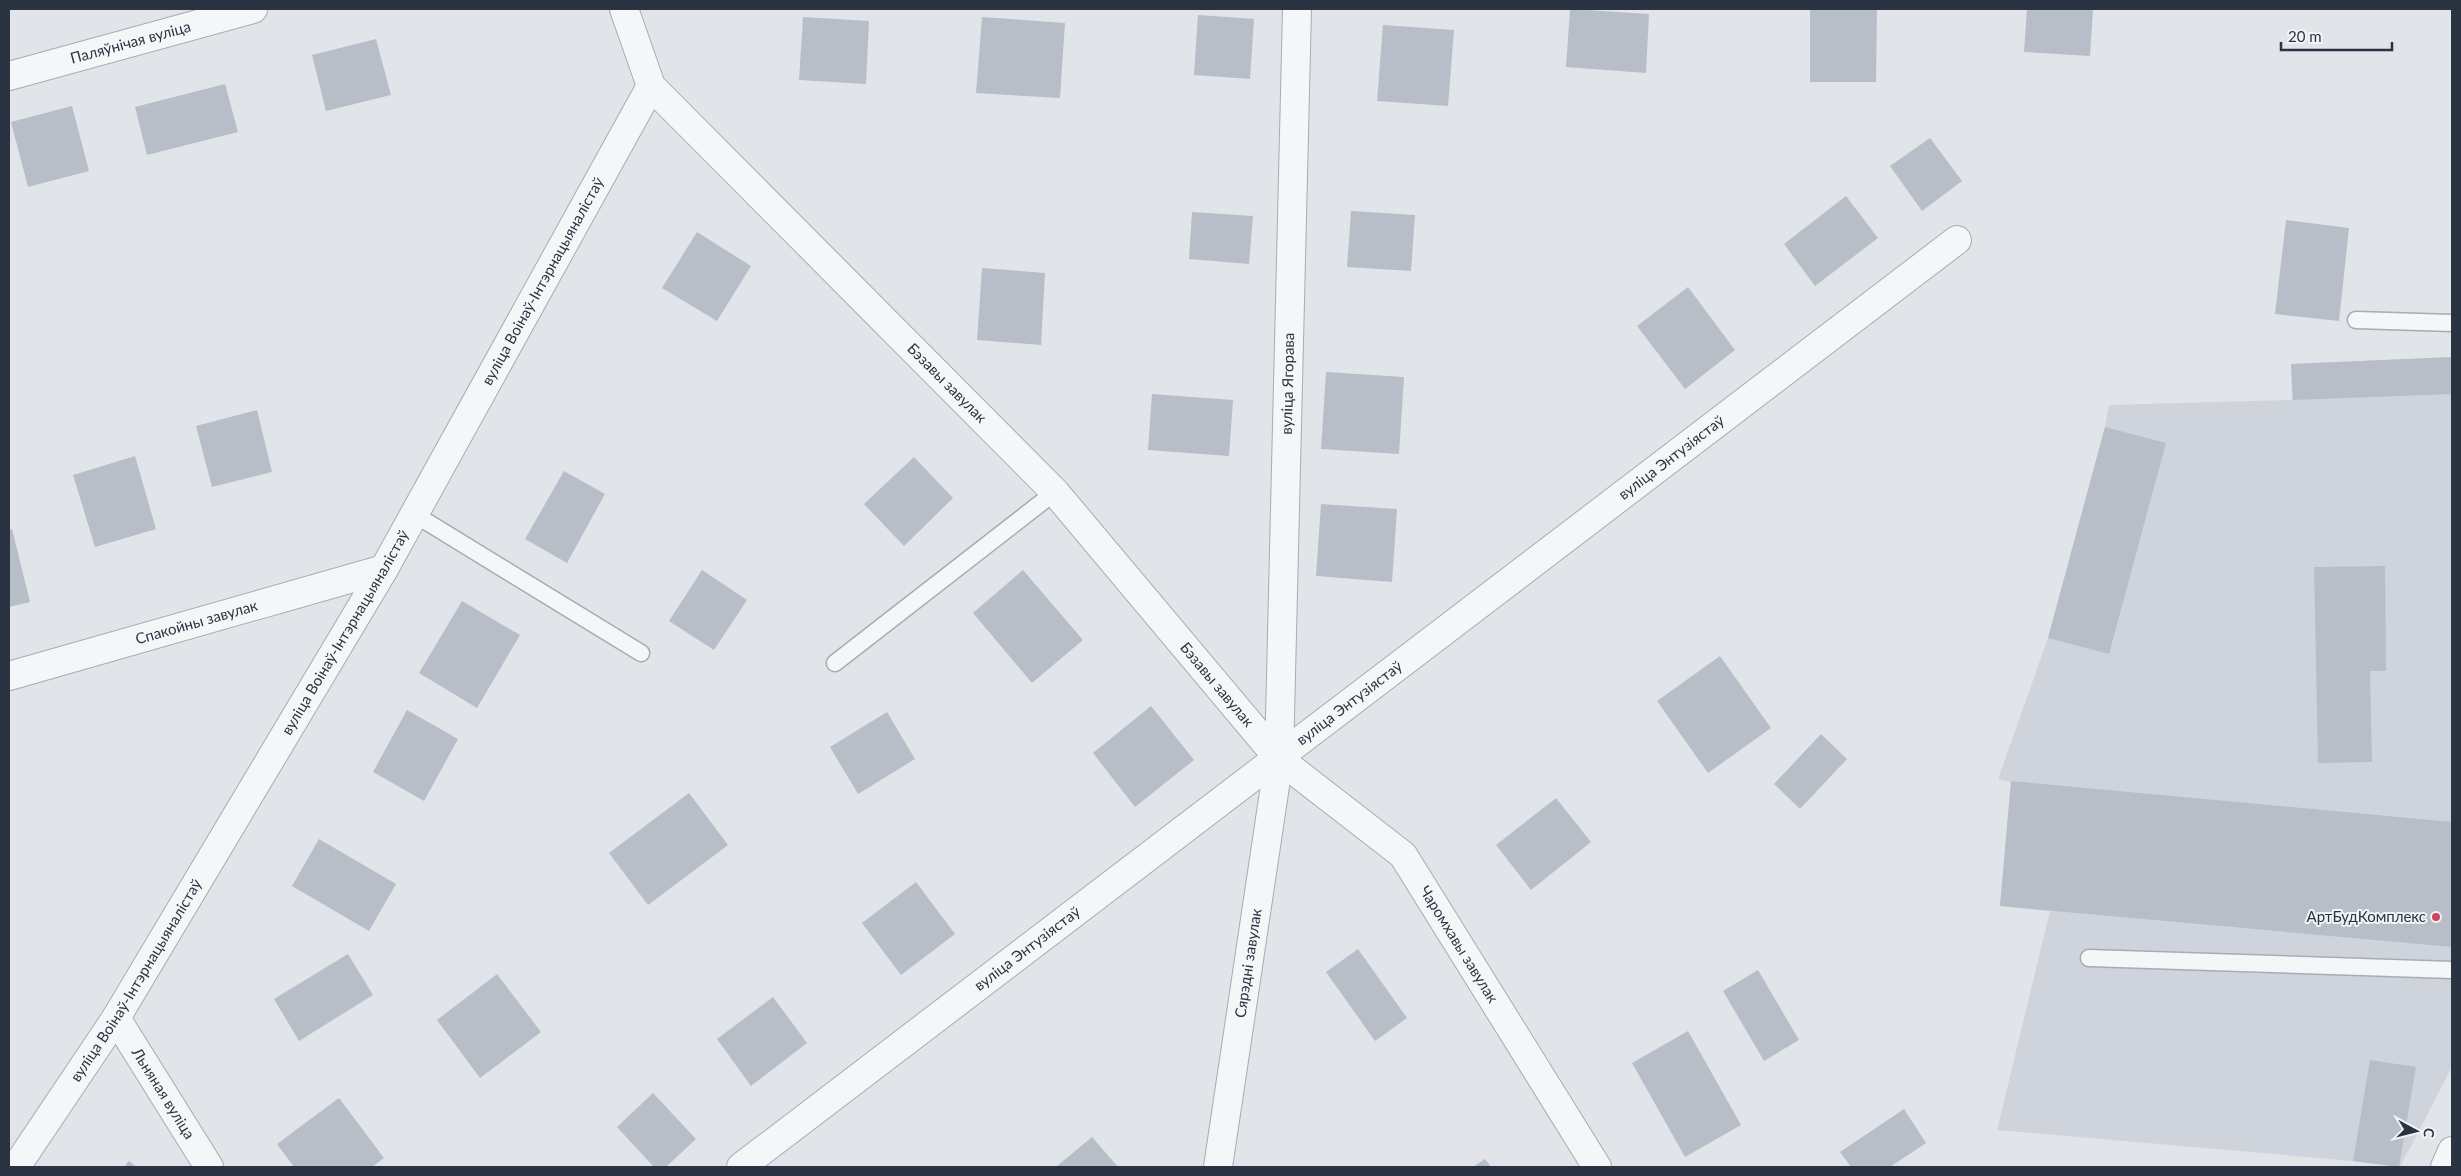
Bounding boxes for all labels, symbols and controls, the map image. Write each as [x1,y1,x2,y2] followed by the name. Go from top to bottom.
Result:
[68,17,192,67] street label: Паляўнічая вуліца
[2281,20,2392,52] scale bar
[2288,27,2322,45] text: 20 m
[477,174,607,388] street label: вуліца Воінаў-Інтэрнацыяналістаў
[1277,332,1297,435] street label: вуліца Ягорава
[904,339,991,426] street label: Бэзавы завулак
[1614,411,1728,503] street label: вуліца Энтузіястаў
[277,526,412,738] street label: вуліца Воінаў-Інтэрнацыяналістаў
[133,596,260,648] street label: Спакойны завулак
[1177,638,1258,730] street label: Бэзавы завулак
[1292,656,1405,748] street label: вуліца Энтузіястаў
[66,875,205,1085] street label: вуліца Воінаў-Інтэрнацыяналістаў
[1416,882,1503,1006] street label: Чаромхавы завулак
[970,902,1083,994] street label: вуліца Энтузіястаў
[1230,907,1265,1019] street label: Сярэдні завулак
[2307,907,2426,925] place label: АртБудКомплекс
[2430,911,2442,923] marker: АртБудКомплекс
[128,1043,199,1142] street label: Льняная вуліца
[2391,1106,2441,1156] north arrow
[2420,1127,2438,1139] text: С

